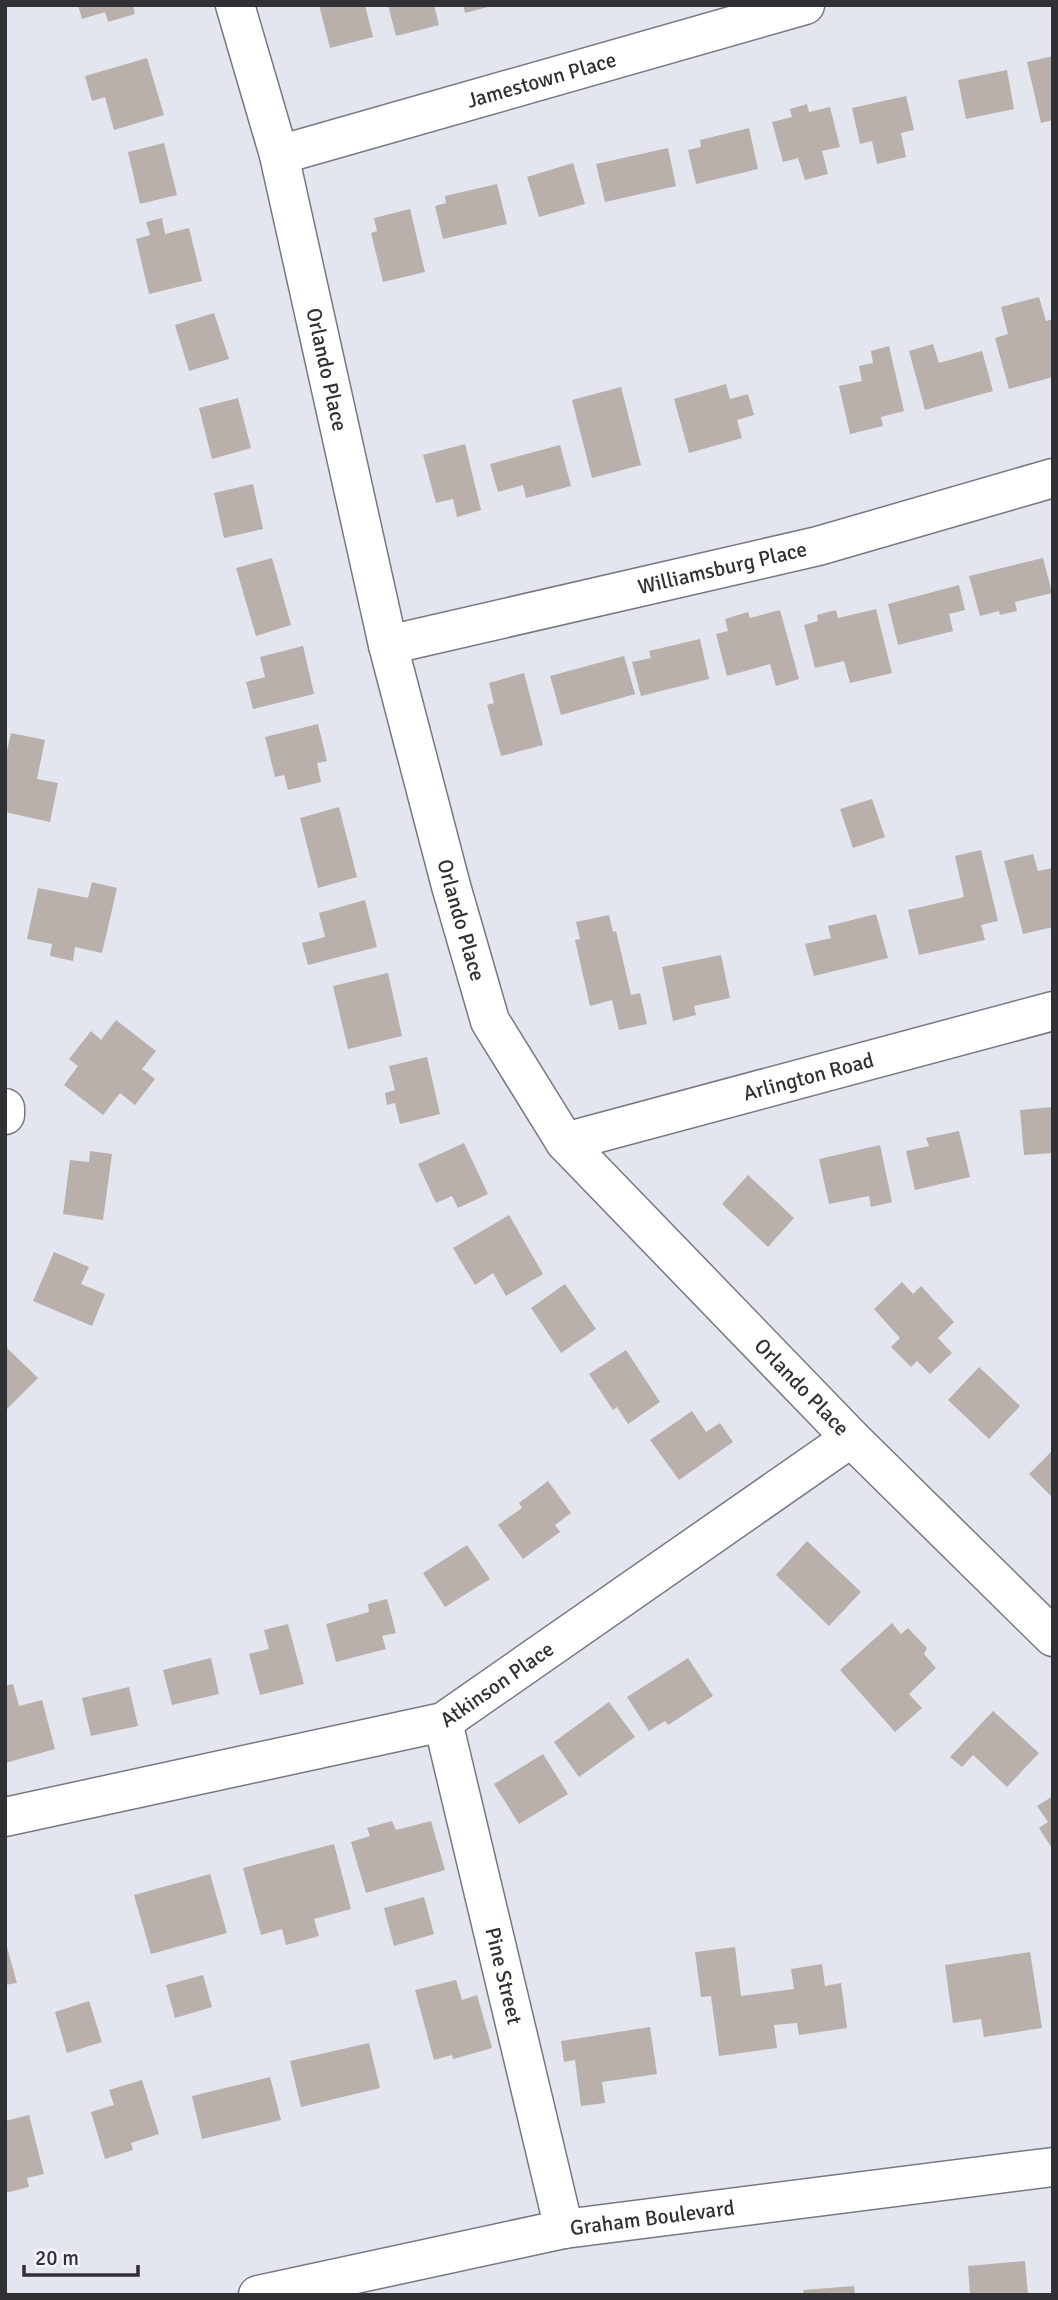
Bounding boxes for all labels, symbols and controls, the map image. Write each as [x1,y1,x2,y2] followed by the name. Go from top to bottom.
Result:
[464,46,619,114] street label: Jamestown Place
[300,305,353,434] street label: Orlando Place
[635,536,809,600] street label: Williamsburg Place
[432,856,491,984] street label: Orlando Place
[740,1047,877,1107] street label: Arlington Road
[749,1333,855,1441] street label: Orlando Place
[435,1636,559,1733] street label: Atkinson Place
[479,1925,528,2027] street label: Pine Street
[569,2195,736,2241] street label: Graham Boulevard
[24,2234,138,2278] scale bar
[35,2245,79,2271] text: 20 m

